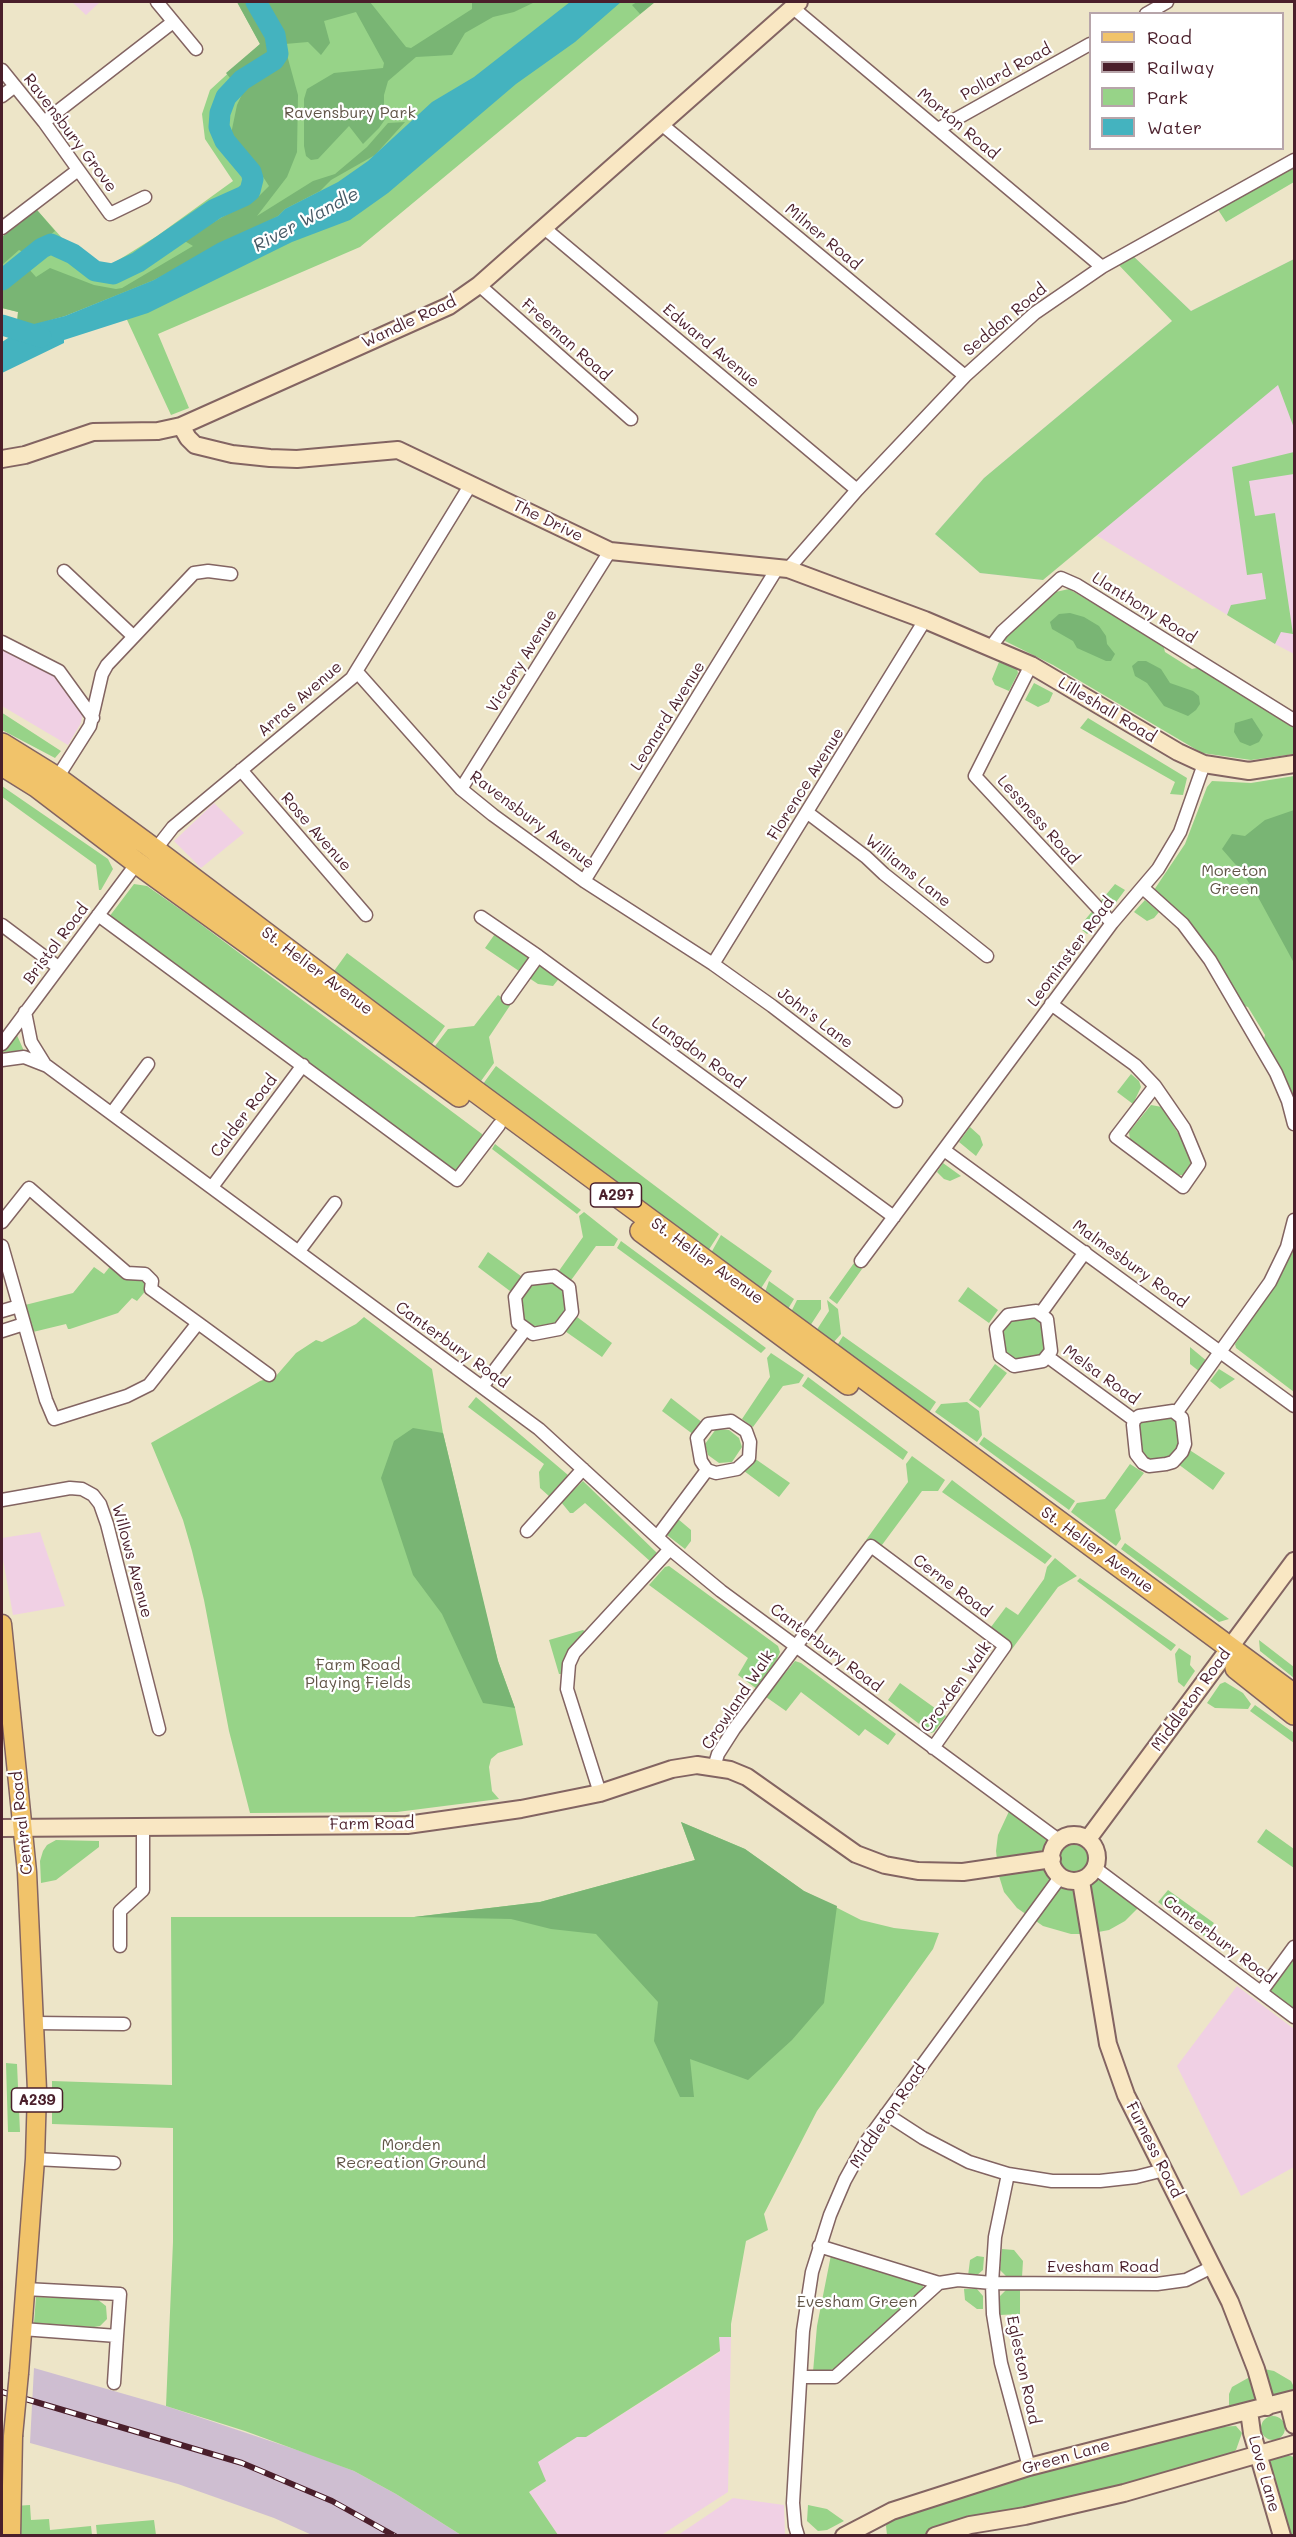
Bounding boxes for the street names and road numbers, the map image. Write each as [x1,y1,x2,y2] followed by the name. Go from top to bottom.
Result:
[957,39,1055,105] street label: Pollard Road
[19,70,121,196] street label: Ravensbury Grove
[913,84,1003,164] street label: Morton Road
[781,200,865,274] street label: Milner Road
[960,280,1050,360] street label: Seddon Road
[359,292,459,352] street label: Wandle Road
[517,295,615,385] street label: Freeman Road
[659,300,763,392] street label: Edward Avenue
[510,496,586,546] street label: The Drive
[1088,568,1200,648] street label: Llanthony Road
[483,606,561,716] street label: Victory Avenue
[254,657,346,741] street label: Arras Avenue
[627,658,709,774] street label: Leonard Avenue
[1054,673,1160,747] street label: Lilleshall Road
[764,724,848,844] street label: Florence Avenue
[466,767,598,873] street label: Ravensbury Avenue
[993,772,1083,868] street label: Lessness Road
[277,789,355,875] street label: Rose Avenue
[861,831,955,911] street label: Williams Lane
[1024,893,1118,1011] street label: Leominster Road
[19,900,93,988] street label: Bristol Road
[257,923,377,1019] street label: St. Helier Avenue
[773,983,857,1053] street label: John's Lane
[648,1013,748,1093] street label: Langdon Road
[207,1071,281,1161] street label: Calder Road
[590,1183,642,1207] road number: A297
[647,1214,767,1308] street label: St. Helier Avenue
[1069,1216,1191,1312] street label: Malmesbury Road
[392,1297,512,1393] street label: Canterbury Road
[1059,1341,1143,1409] street label: Melsa Road
[108,1502,156,1620] street label: Willows Avenue
[1037,1503,1157,1597] street label: St. Helier Avenue
[909,1550,995,1622] street label: Cerne Road
[766,1600,886,1696] street label: Canterbury Road
[917,1638,995,1736] street label: Croxden Walk
[1147,1645,1235,1755] street label: Middleton Road
[698,1647,778,1753] street label: Crowland Walk
[7,1770,37,1876] street label: Central Road
[330,1814,414,1834] street label: Farm Road
[1159,1892,1279,1988] street label: Canterbury Road
[846,2060,930,2172] street label: Middleton Road
[12,2088,63,2112] road number: A239
[1122,2099,1186,2201] street label: Furness Road
[1047,2257,1159,2277] street label: Evesham Road
[1002,2314,1044,2426] street label: Egleston Road
[1244,2434,1284,2514] street label: Love Lane
[1020,2435,1112,2479] street label: Green Lane

